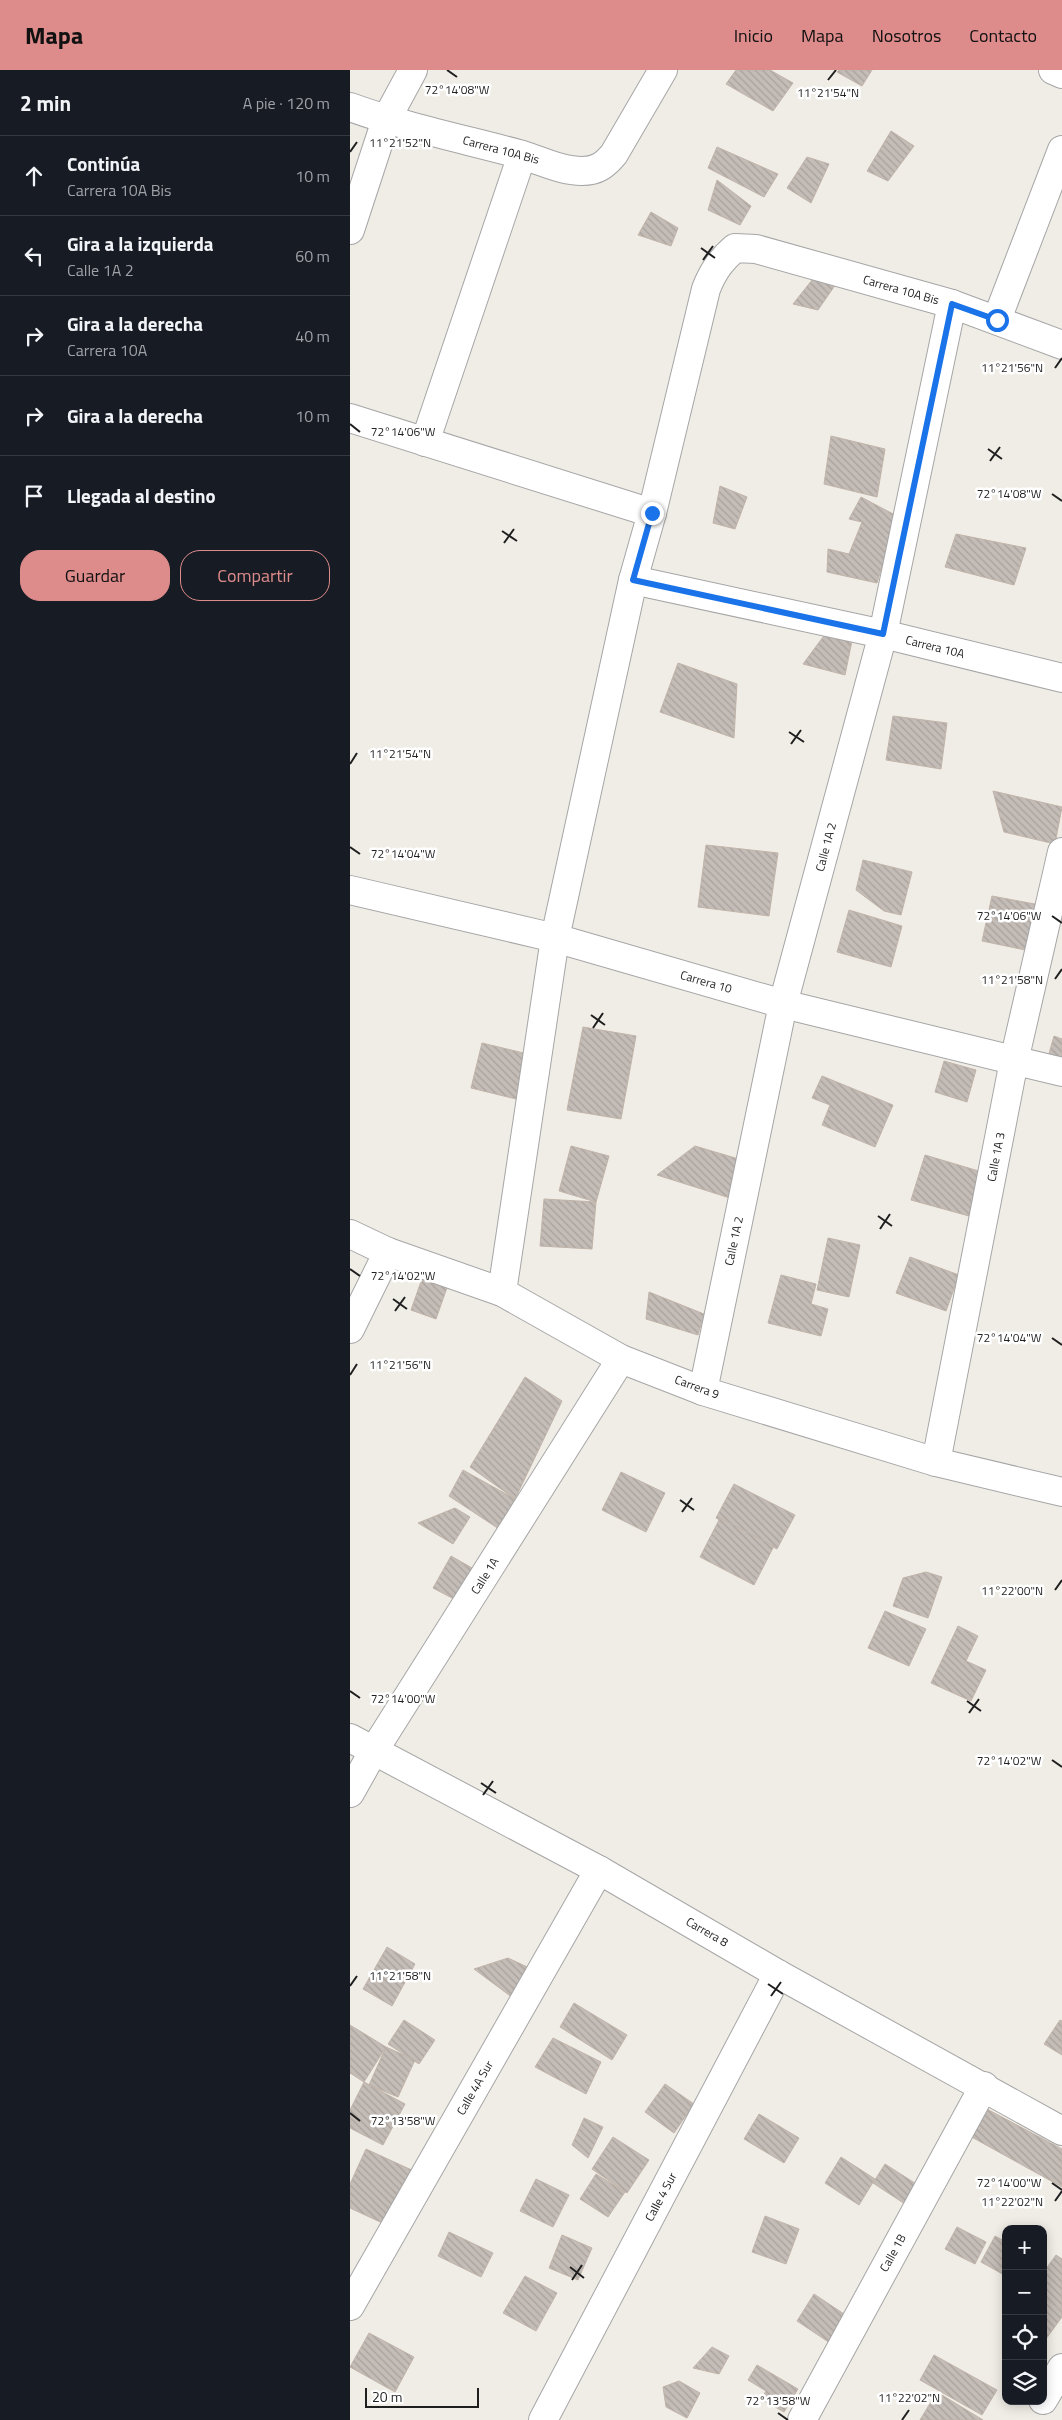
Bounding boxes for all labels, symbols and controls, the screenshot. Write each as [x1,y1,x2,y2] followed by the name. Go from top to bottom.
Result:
[25,17,83,53] text: Mapa
[734,22,773,49] text: Inicio
[801,22,844,49] text: Mapa
[872,22,941,49] text: Nosotros
[969,22,1037,49] text: Contacto
[425,80,490,99] text: 72°14'08"W
[797,83,859,102] text: 11°21'54"N
[20,87,71,119] text: 2 min
[243,91,330,115] text: A pie · 120 m
[461,130,542,169] street label: Carrera 10A Bis
[369,133,431,152] text: 11°21'52"N
[67,149,140,178] text: Continúa
[20,162,48,190] icon: ahead
[295,164,330,188] text: 10 m
[67,178,172,202] text: Carrera 10A Bis
[67,229,214,258] text: Gira a la izquierda
[20,242,48,270] icon: left
[295,244,330,268] text: 60 m
[67,258,134,282] text: Calle 1A 2
[861,270,942,310] street label: Carrera 10A Bis
[67,309,203,338] text: Gira a la derecha
[986,309,1009,332] route start
[20,322,48,350] icon: right
[295,324,330,348] text: 40 m
[67,338,147,362] text: Carrera 10A
[981,358,1043,377] text: 11°21'56"N
[67,401,203,430] text: Gira a la derecha
[20,402,48,430] icon: right
[295,404,330,428] text: 10 m
[371,422,436,441] text: 72°14'06"W
[67,481,216,510] text: Llegada al destino
[20,482,48,510] icon: arrive
[977,484,1042,503] text: 72°14'08"W
[641,502,664,525] route end
[20,550,170,601] button: Guardar
[180,550,330,601] button: Compartir
[904,630,967,663] street label: Carrera 10A
[369,744,431,763] text: 11°21'54"N
[810,820,841,873] street label: Calle 1A 2
[371,844,436,863] text: 72°14'04"W
[977,906,1042,925] text: 72°14'06"W
[678,965,735,998] street label: Carrera 10
[981,970,1043,989] text: 11°21'58"N
[981,1131,1010,1183] street label: Calle 1A 3
[719,1214,748,1267] street label: Calle 1A 2
[371,1266,436,1285] text: 72°14'02"W
[977,1328,1042,1347] text: 72°14'04"W
[369,1355,431,1374] text: 11°21'56"N
[672,1370,722,1403] street label: Carrera 9
[466,1553,503,1598] street label: Calle 1A
[981,1581,1043,1600] text: 11°22'00"N
[371,1689,436,1708] text: 72°14'00"W
[977,1751,1042,1770] text: 72°14'02"W
[682,1912,732,1952] street label: Carrera 8
[369,1966,431,1985] text: 11°21'58"N
[451,2057,498,2119] street label: Calle 4A Sur
[371,2111,436,2130] text: 72°13'58"W
[640,2169,681,2225] street label: Calle 4 Sur
[977,2173,1042,2192] text: 72°14'00"W
[981,2192,1043,2211] text: 11°22'02"N
[1002,2225,1047,2405] map controls
[1002,2225,1047,2270] button: +
[874,2230,911,2275] street label: Calle 1B
[1002,2270,1047,2315] button: −
[1002,2315,1047,2360] button: locate
[1002,2360,1047,2405] button: layers
[365,2385,479,2408] scale bar
[372,2386,402,2407] text: 20 m
[878,2388,940,2407] text: 11°22'02"N
[746,2391,811,2410] text: 72°13'58"W

